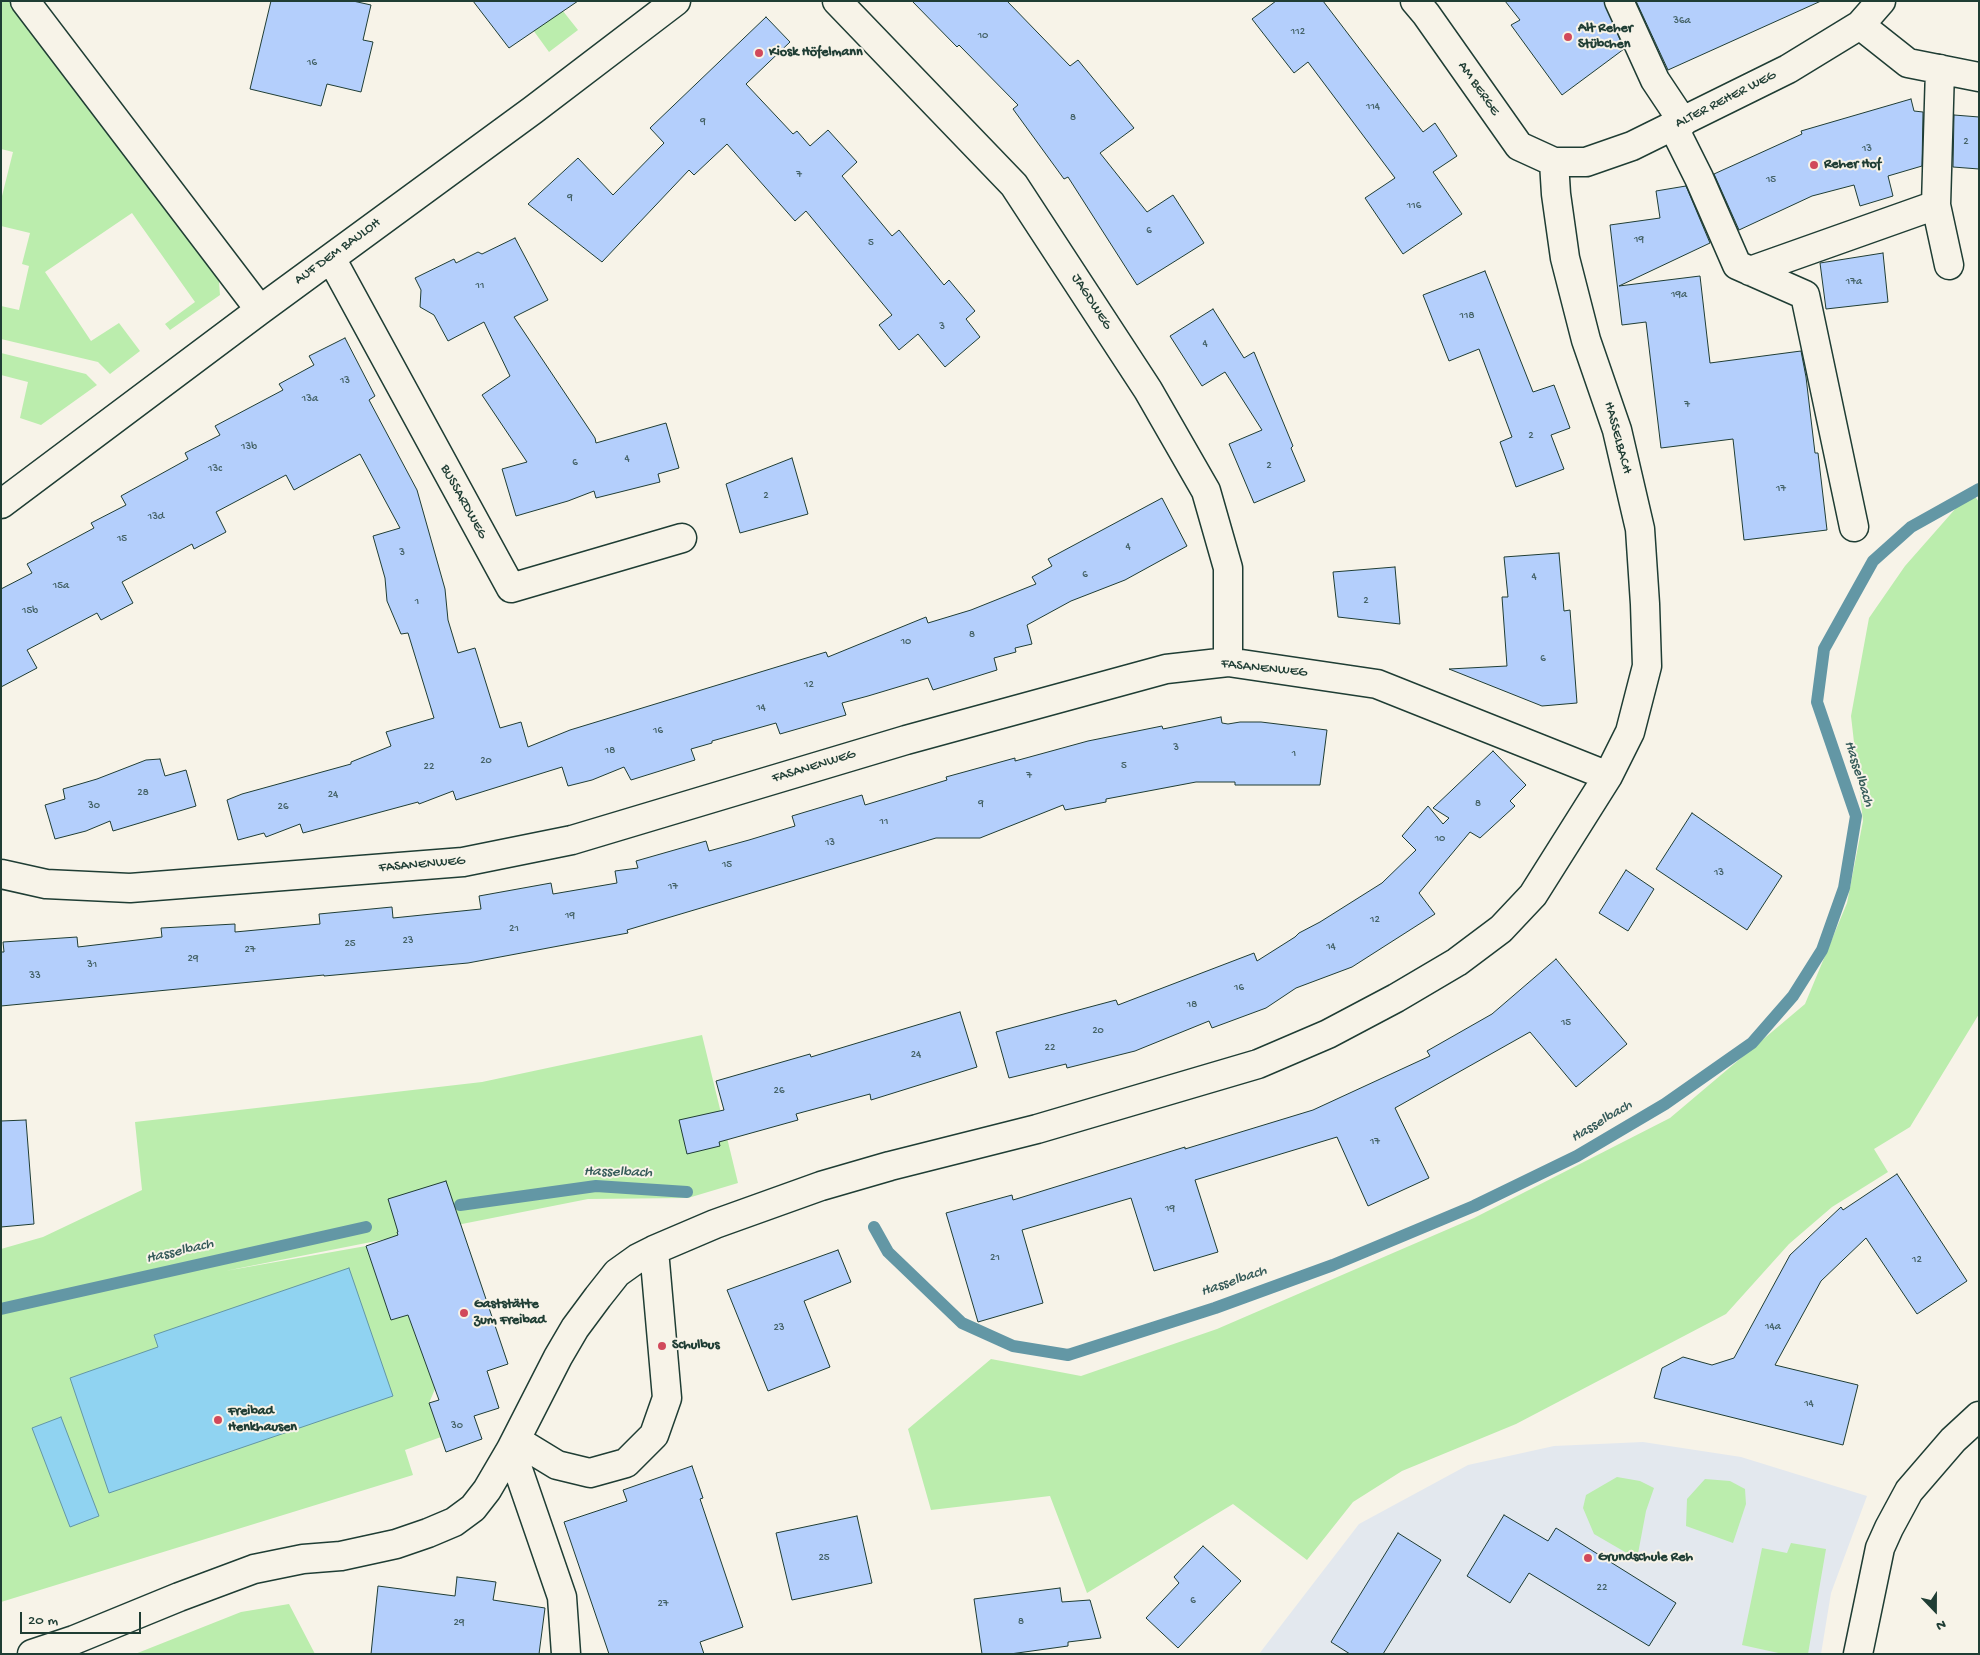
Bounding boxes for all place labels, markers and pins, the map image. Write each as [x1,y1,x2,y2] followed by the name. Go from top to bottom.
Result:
[1578,21,1633,54] place label: Alt Reher Stübchen
[1562,31,1574,43] marker: Alt Reher Stübchen
[769,45,863,61] place label: Kiosk Höfelmann
[753,47,765,59] marker: Kiosk Höfelmann
[1824,157,1881,173] place label: Reher Hof
[1808,159,1820,171] marker: Reher Hof
[474,1297,546,1330] place label: Gaststätte zum Freibad
[458,1307,470,1319] marker: Gaststätte zum Freibad
[672,1338,720,1354] place label: Schulbus
[656,1340,668,1352] marker: Schulbus
[228,1404,297,1436] place label: Freibad Henkhausen
[212,1414,224,1426] marker: Freibad Henkhausen
[1598,1550,1693,1566] place label: Grundschule Reh
[1582,1552,1594,1564] marker: Grundschule Reh

